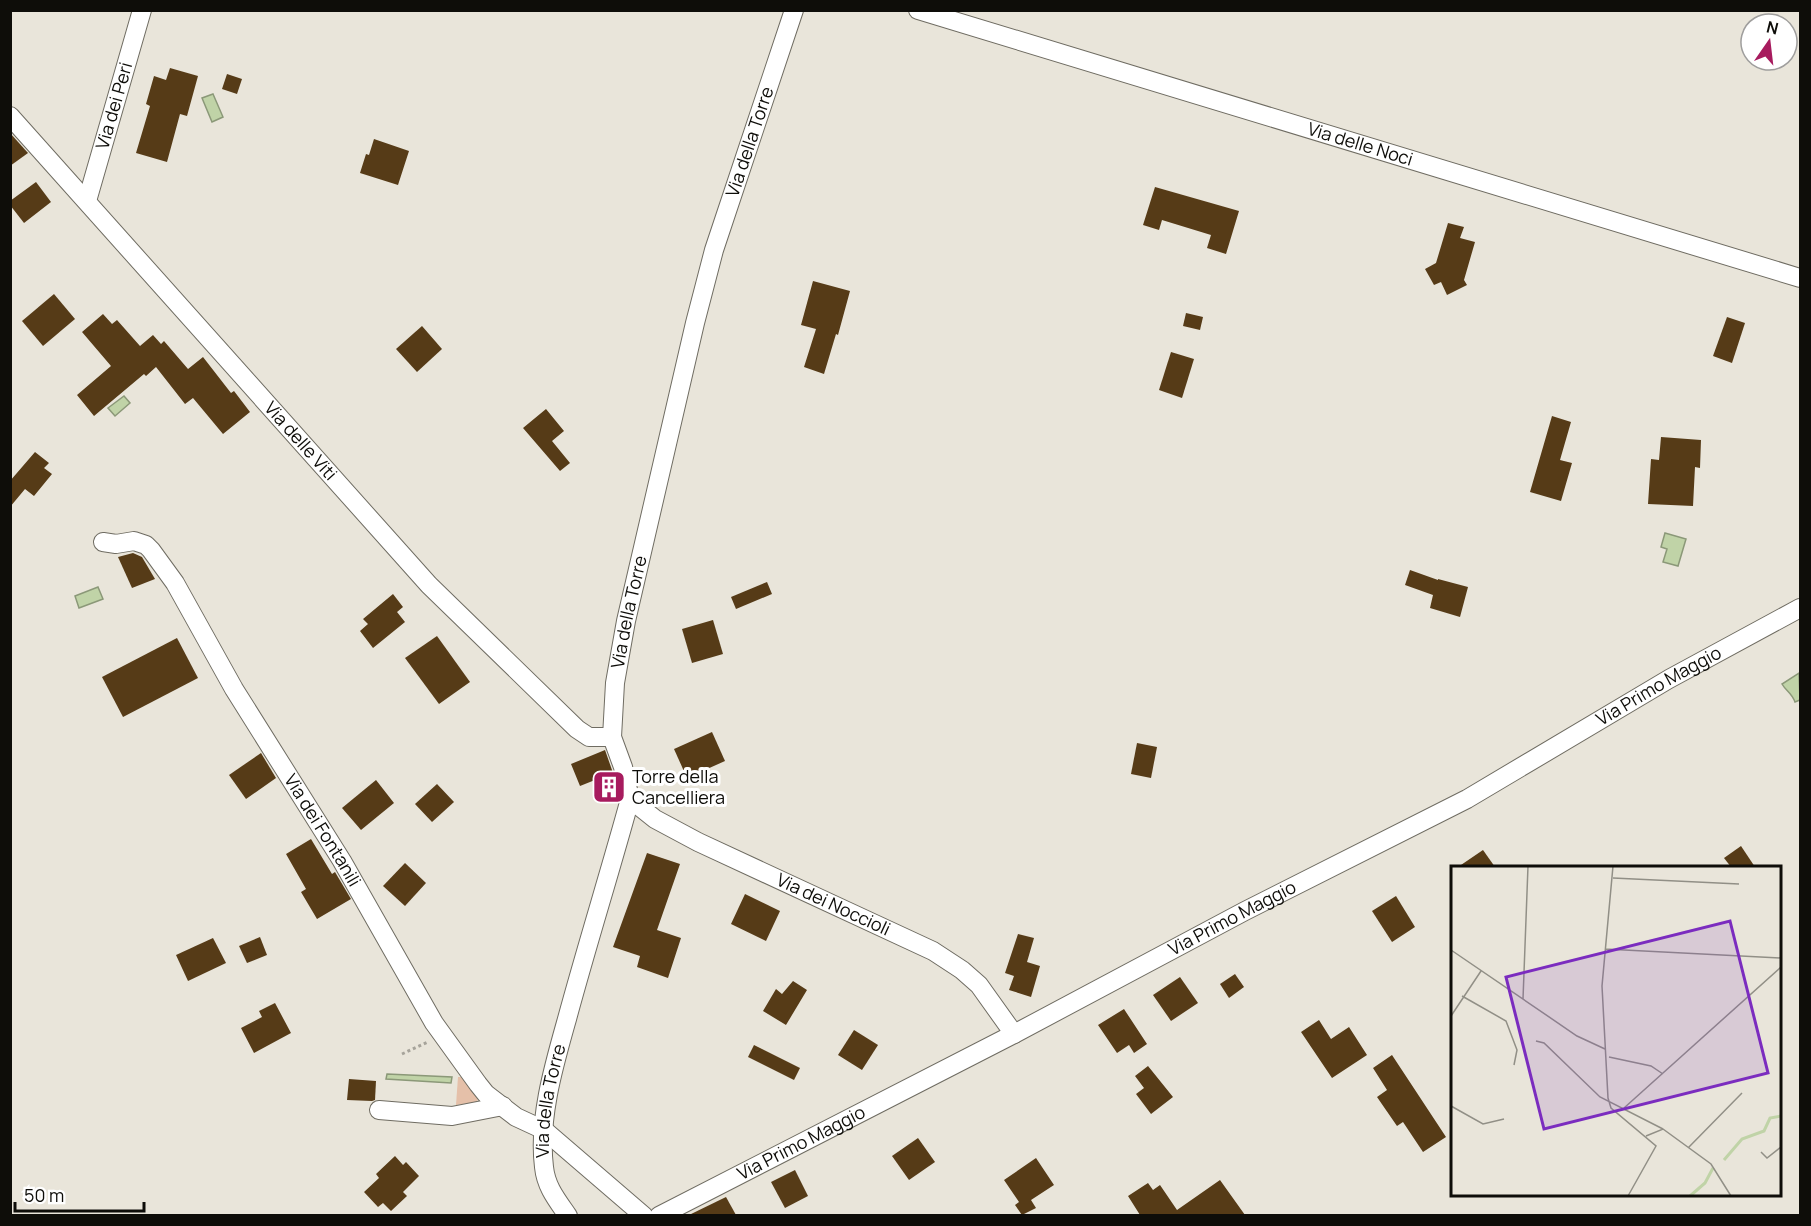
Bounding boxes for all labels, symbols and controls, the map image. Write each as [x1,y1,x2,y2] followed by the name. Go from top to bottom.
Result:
[1739,12,1799,72] north arrow
[1764,15,1781,40] text: N
[90,59,137,152] street label: Via dei Peri
[720,83,779,200] street label: Via della Torre
[1305,116,1416,171] street label: Via delle Noci
[260,396,343,485] street label: Via delle Viti
[605,553,652,670] street label: Via della Torre
[1591,640,1725,731] street label: Via Primo Maggio
[632,764,725,809] place label: Torre della Cancelliera
[279,769,367,891] street label: Via dei Fontanili
[591,769,627,805] building icon: Torre della Cancelliera
[1451,866,1781,1196] inset map
[773,867,895,941] street label: Via dei Noccioli
[1164,874,1300,961] street label: Via Primo Maggio
[530,1041,570,1158] street label: Via della Torre
[733,1099,869,1185] street label: Via Primo Maggio
[15,1175,144,1213] scale bar
[24,1183,64,1207] text: 50 m

